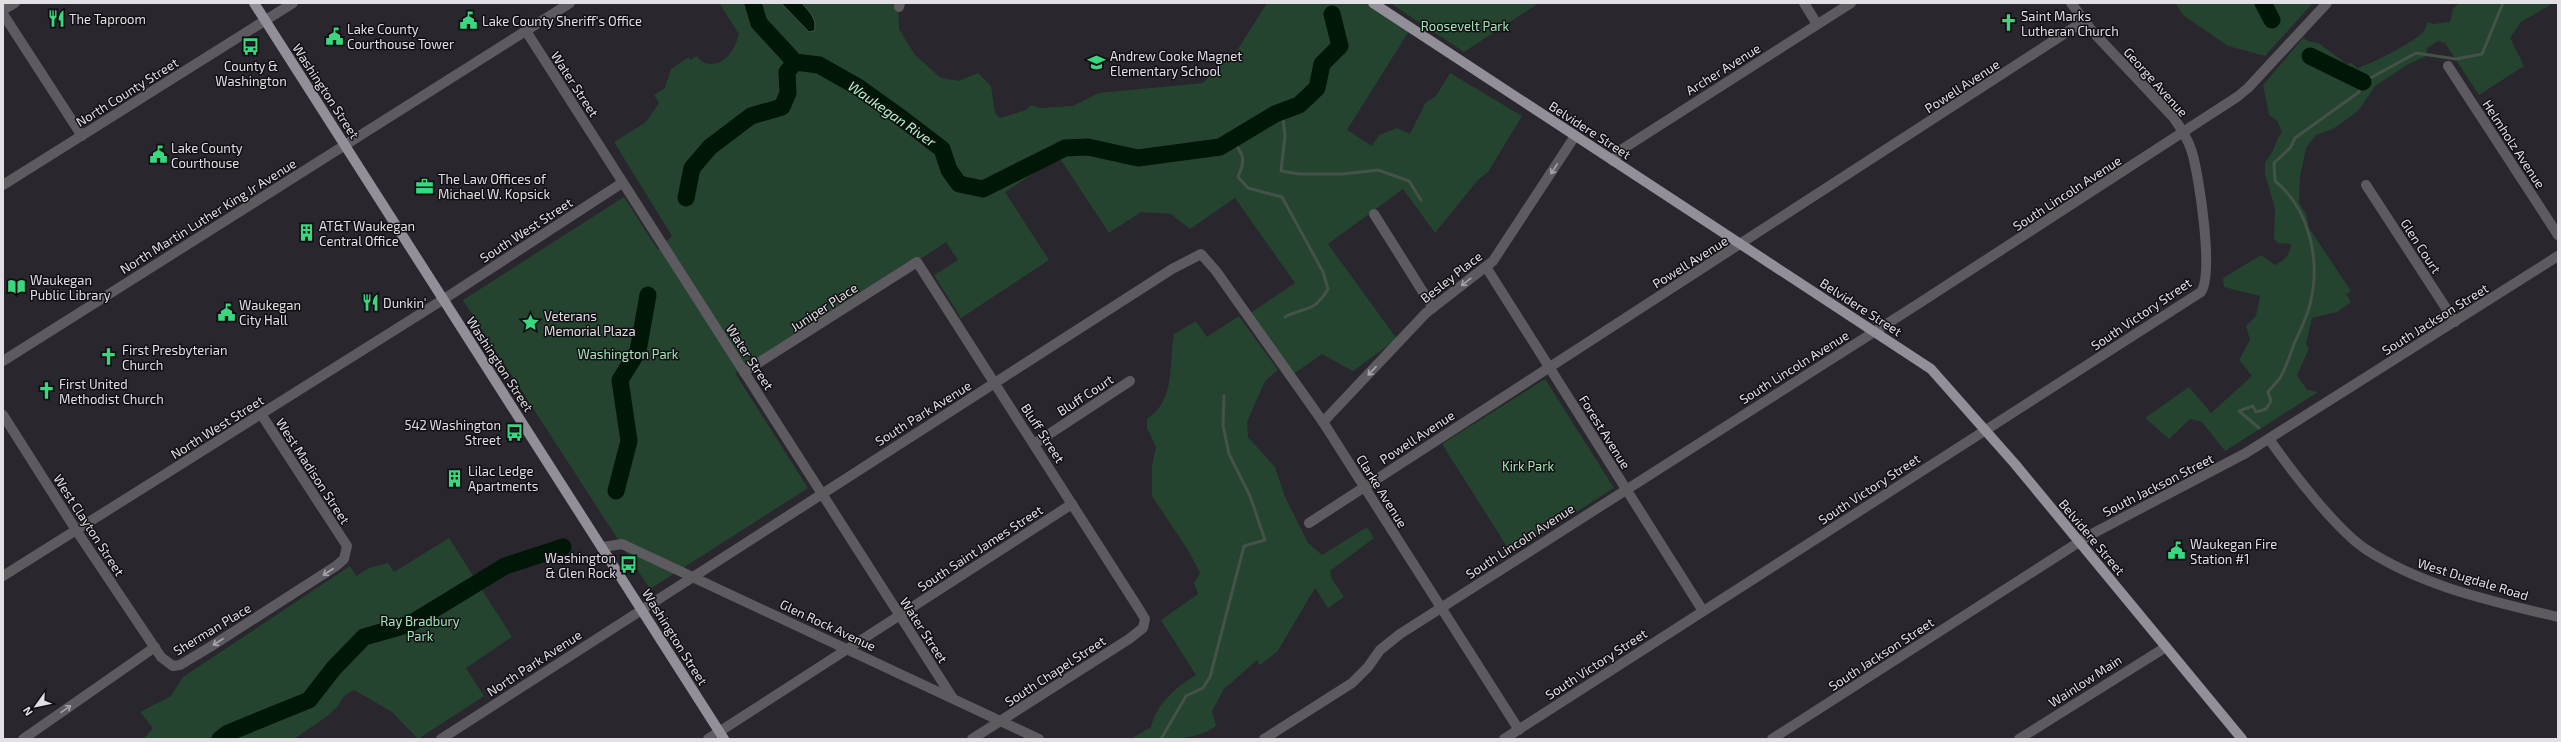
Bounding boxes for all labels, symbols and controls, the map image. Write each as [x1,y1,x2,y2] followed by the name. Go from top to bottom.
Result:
[2021,8,2119,39] place label: Saint Marks Lutheran Church
[46,9,66,29] restaurant icon: The Taproom
[69,11,146,27] place label: The Taproom
[459,11,479,31] public building icon: Lake County Sheriff's Office
[482,13,642,29] place label: Lake County Sheriff's Office
[1998,13,2018,33] church icon: Saint Marks Lutheran Church
[1421,18,1510,34] park label: Roosevelt Park
[347,21,454,52] place label: Lake County Courthouse Tower
[324,26,344,46] public building icon: Lake County Courthouse Tower
[241,37,261,57] bus stop icon: County & Washington
[289,40,363,142] street label: Washington Street
[1683,40,1763,98] street label: Archer Avenue
[2121,44,2191,120] street label: George Avenue
[548,48,602,120] street label: Water Street
[1110,48,1242,79] place label: Andrew Cooke Magnet Elementary School
[1087,53,1107,73] school or university icon: Andrew Cooke Magnet Elementary School
[73,54,181,130] street label: North County Street
[1922,56,2002,116] street label: Powell Avenue
[215,58,287,89] place label: County & Washington
[845,77,940,150] water label: Waukegan River
[2479,97,2549,191] street label: Helmholz Avenue
[1546,98,1634,162] street label: Belvidere Street
[171,140,243,171] place label: Lake County Courthouse
[148,145,168,165] public building icon: Lake County Courthouse
[2010,152,2124,234] street label: South Lincoln Avenue
[117,155,299,277] street label: North Martin Luther King Jr Avenue
[1550,163,1558,174] one-way arrow
[438,171,550,202] place label: The Law Offices of Michael W. Kopsick
[415,176,435,196] office icon: The Law Offices of Michael W. Kopsick
[477,194,575,266] street label: South West Street
[2397,216,2445,276] street label: Glen Court
[319,218,415,249] place label: AT&T Waukegan Central Office
[296,223,316,243] building icon: AT&T Waukegan Central Office
[1649,232,1731,292] street label: Powell Avenue
[1417,248,1485,306] street label: Besley Place
[30,272,111,303] place label: Waukegan Public Library
[2088,274,2194,354] street label: South Victory Street
[1817,275,1905,339] street label: Belvidere Street
[7,277,27,297] library icon: Waukegan Public Library
[1461,277,1472,286] one-way arrow
[787,279,861,335] street label: Juniper Place
[2379,280,2491,358] street label: South Jackson Street
[360,293,380,313] restaurant icon: Dunkin'
[383,295,427,311] place label: Dunkin'
[239,297,301,328] place label: Waukegan City Hall
[216,302,236,322] public building icon: Waukegan City Hall
[544,308,636,339] place label: Veterans Memorial Plaza
[463,313,537,415] street label: Washington Street
[521,313,541,333] place icon: Veterans Memorial Plaza
[723,321,777,393] street label: Water Street
[1736,327,1852,407] street label: South Lincoln Avenue
[122,342,227,373] place label: First Presbyterian Church
[578,346,679,362] park label: Washington Park
[99,347,119,367] church icon: First Presbyterian Church
[1368,365,1377,375] one-way arrow
[1054,371,1116,419] street label: Bluff Court
[59,376,164,407] place label: First United Methodist Church
[872,377,974,449] street label: South Park Avenue
[36,381,56,401] church icon: First United Methodist Church
[168,392,267,462] street label: North West Street
[1576,392,1634,472] street label: Forest Avenue
[1018,400,1068,466] street label: Bluff Street
[1377,407,1457,467] street label: Powell Avenue
[273,415,353,527] street label: West Madison Street
[405,417,501,448] place label: 542 Washington Street
[504,422,524,442] bus stop icon: 542 Washington Street
[1815,450,1923,528] street label: South Victory Street
[2100,450,2216,520] street label: South Jackson Street
[1353,451,1411,531] street label: Clarke Avenue
[1502,458,1554,474] park label: Kirk Park
[468,463,538,494] place label: Lilac Ledge Apartments
[445,468,465,488] building icon: Lilac Ledge Apartments
[50,471,128,579] street label: West Clayton Street
[2056,496,2128,578] street label: Belvidere Street
[1463,500,1577,582] street label: South Lincoln Avenue
[914,502,1046,594] street label: South Saint James Street
[2190,536,2277,567] place label: Waukegan Fire Station #1
[2167,541,2187,561] public building icon: Waukegan Fire Station #1
[545,550,616,581] place label: Washington & Glen Rock
[619,555,639,575] bus stop icon: Washington & Glen Rock
[2416,555,2530,603] street label: West Dugdale Road
[322,568,334,576] one-way arrow
[639,586,711,688] street label: Washington Street
[897,594,951,666] street label: Water Street
[778,596,878,654] street label: Glen Rock Avenue
[170,599,254,658] street label: Sherman Place
[380,613,460,644] park label: Ray Bradbury Park
[1825,614,1937,694] street label: South Jackson Street
[1542,625,1650,703] street label: South Victory Street
[484,626,584,700] street label: North Park Avenue
[1002,632,1108,709] street label: South Chapel Street
[212,638,224,646] one-way arrow
[2045,651,2125,711] street label: Wainlow Main
[16,686,56,726] north arrow
[20,705,35,719] text: N
[61,705,72,713] one-way arrow

